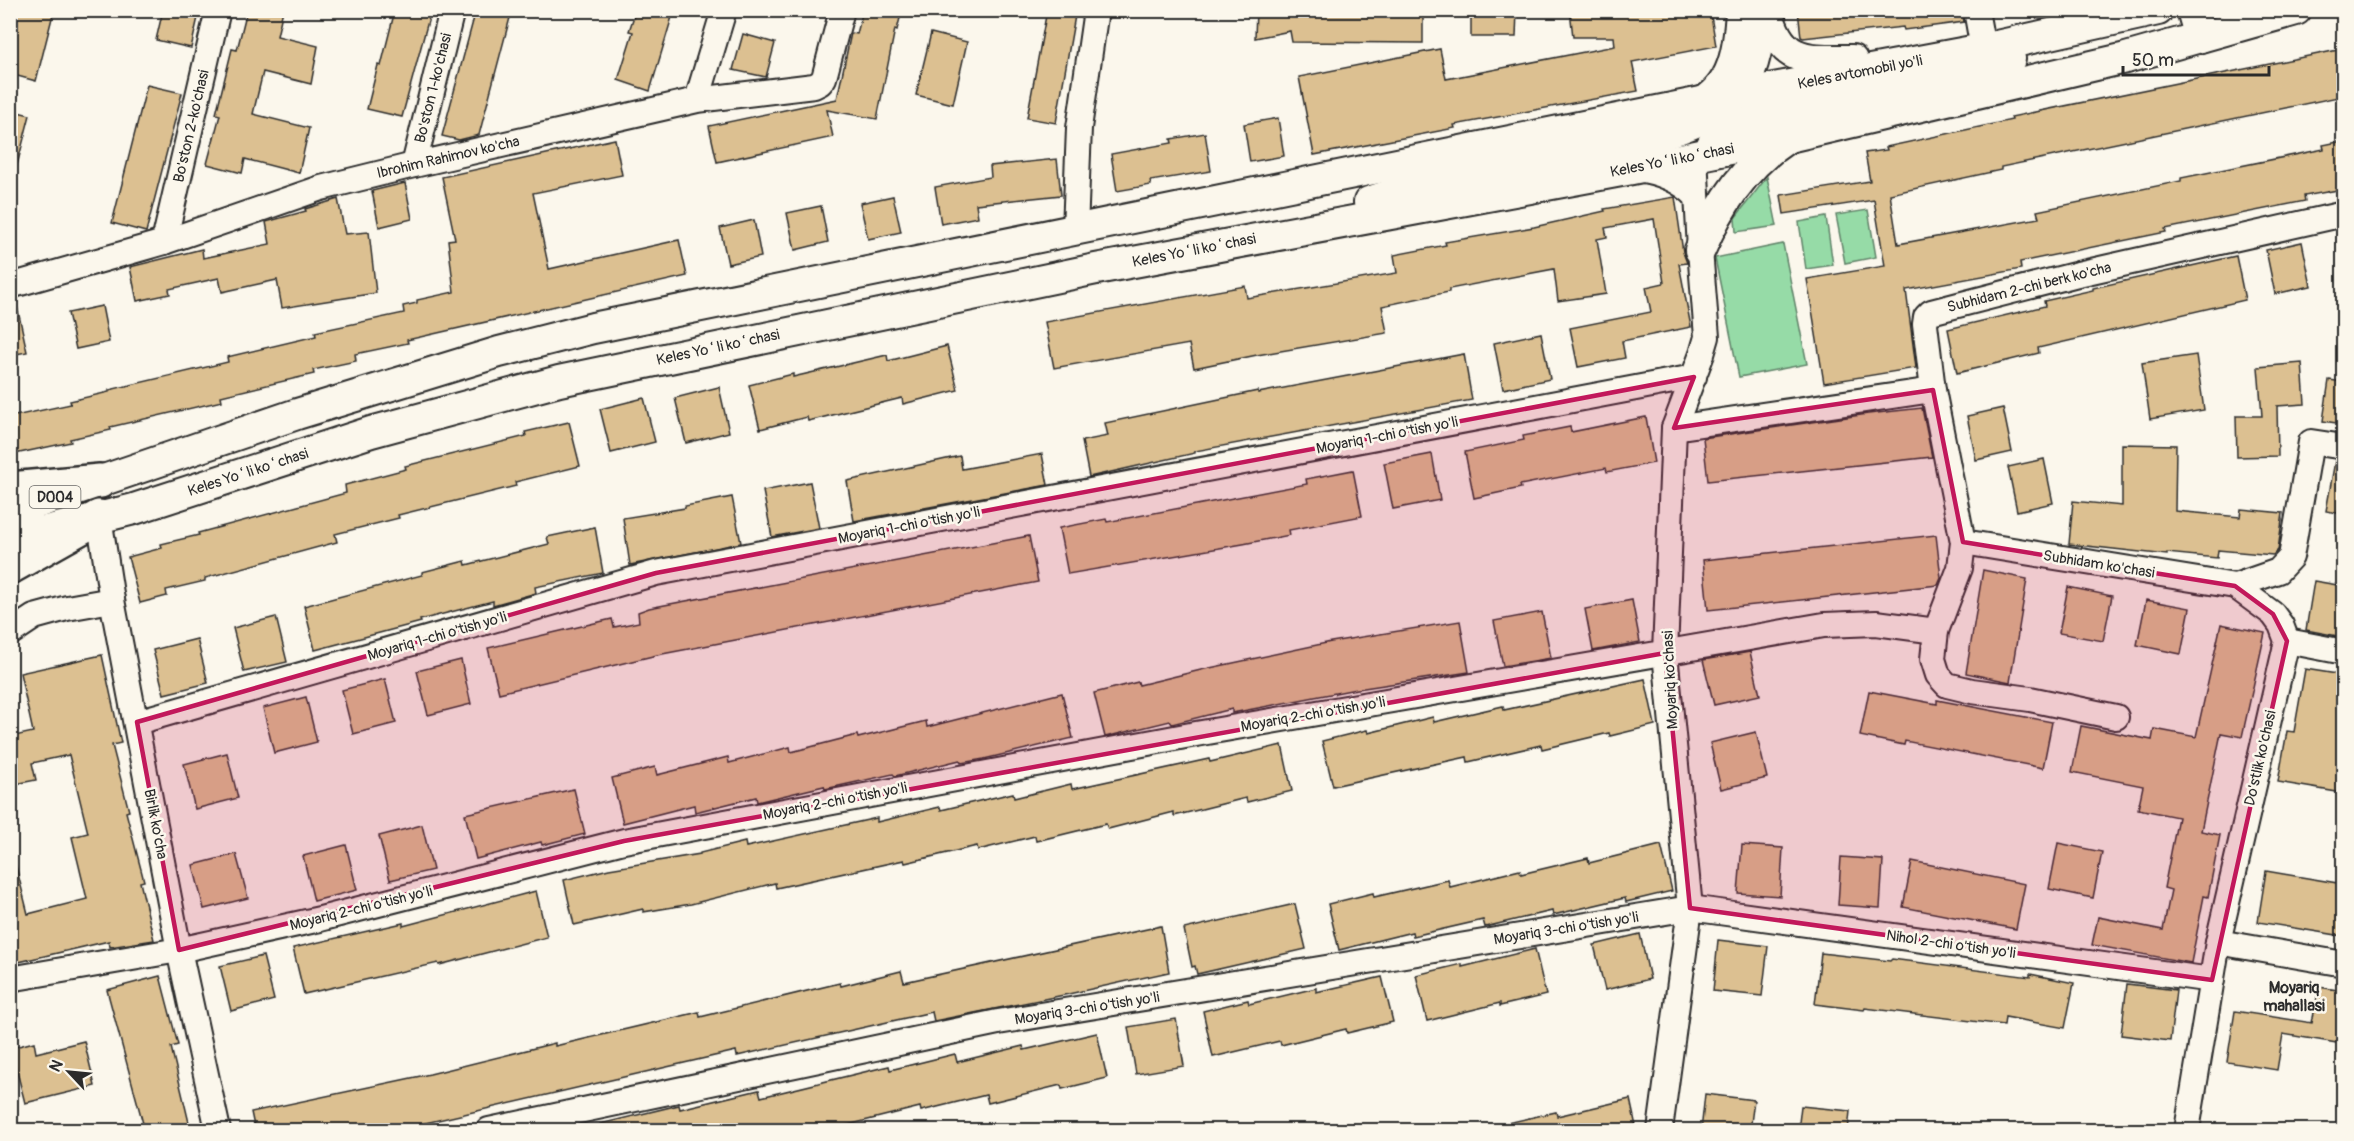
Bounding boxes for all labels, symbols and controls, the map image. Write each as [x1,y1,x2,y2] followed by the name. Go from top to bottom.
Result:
[411,31,456,145] street label: Bo'ston 1-ko'chasi
[2123,39,2268,77] scale bar
[2132,49,2174,72] text: 50 m
[1796,51,1924,94] street label: Keles avtomobil yo'li
[169,68,214,184] street label: Bo'ston 2-ko'chasi
[375,132,522,183] street label: Ibrohim Rahimov ko'cha
[1609,139,1736,182] street label: Keles Yoʻli koʻchasi
[1131,229,1258,272] street label: Keles Yoʻli koʻchasi
[1945,258,2113,317] street label: Subhidam 2-chi berk ko'cha
[655,325,782,370] street label: Keles Yoʻli koʻchasi
[1315,412,1460,459] street label: Moyariq 1-chi o'tish yo'li
[185,444,311,501] street label: Keles Yoʻli koʻchasi
[29,486,80,508] road number: D004
[837,502,982,549] street label: Moyariq 1-chi o'tish yo'li
[2042,546,2156,583] street label: Subhidam ko'chasi
[365,607,509,665] street label: Moyariq 1-chi o'tish yo'li
[1658,630,1683,730] street label: Moyariq ko'chasi
[1239,692,1387,737] street label: Moyariq 2-chi o'tish yo'li
[2240,708,2281,808] street label: Do'stlik ko'chasi
[761,778,909,825] street label: Moyariq 2-chi o'tish yo'li
[139,787,172,861] street label: Birlik ko'cha
[288,881,435,935] street label: Moyariq 2-chi o'tish yo'li
[1492,908,1640,949] street label: Moyariq 3-chi o'tish yo'li
[1885,926,2017,963] street label: Nihol 2-chi o'tish yo'li
[2263,978,2325,1016] district label: Moyariq mahallasi
[1013,988,1161,1029] street label: Moyariq 3-chi o'tish yo'li
[39,1042,99,1102] north arrow
[45,1056,68,1075] text: N

